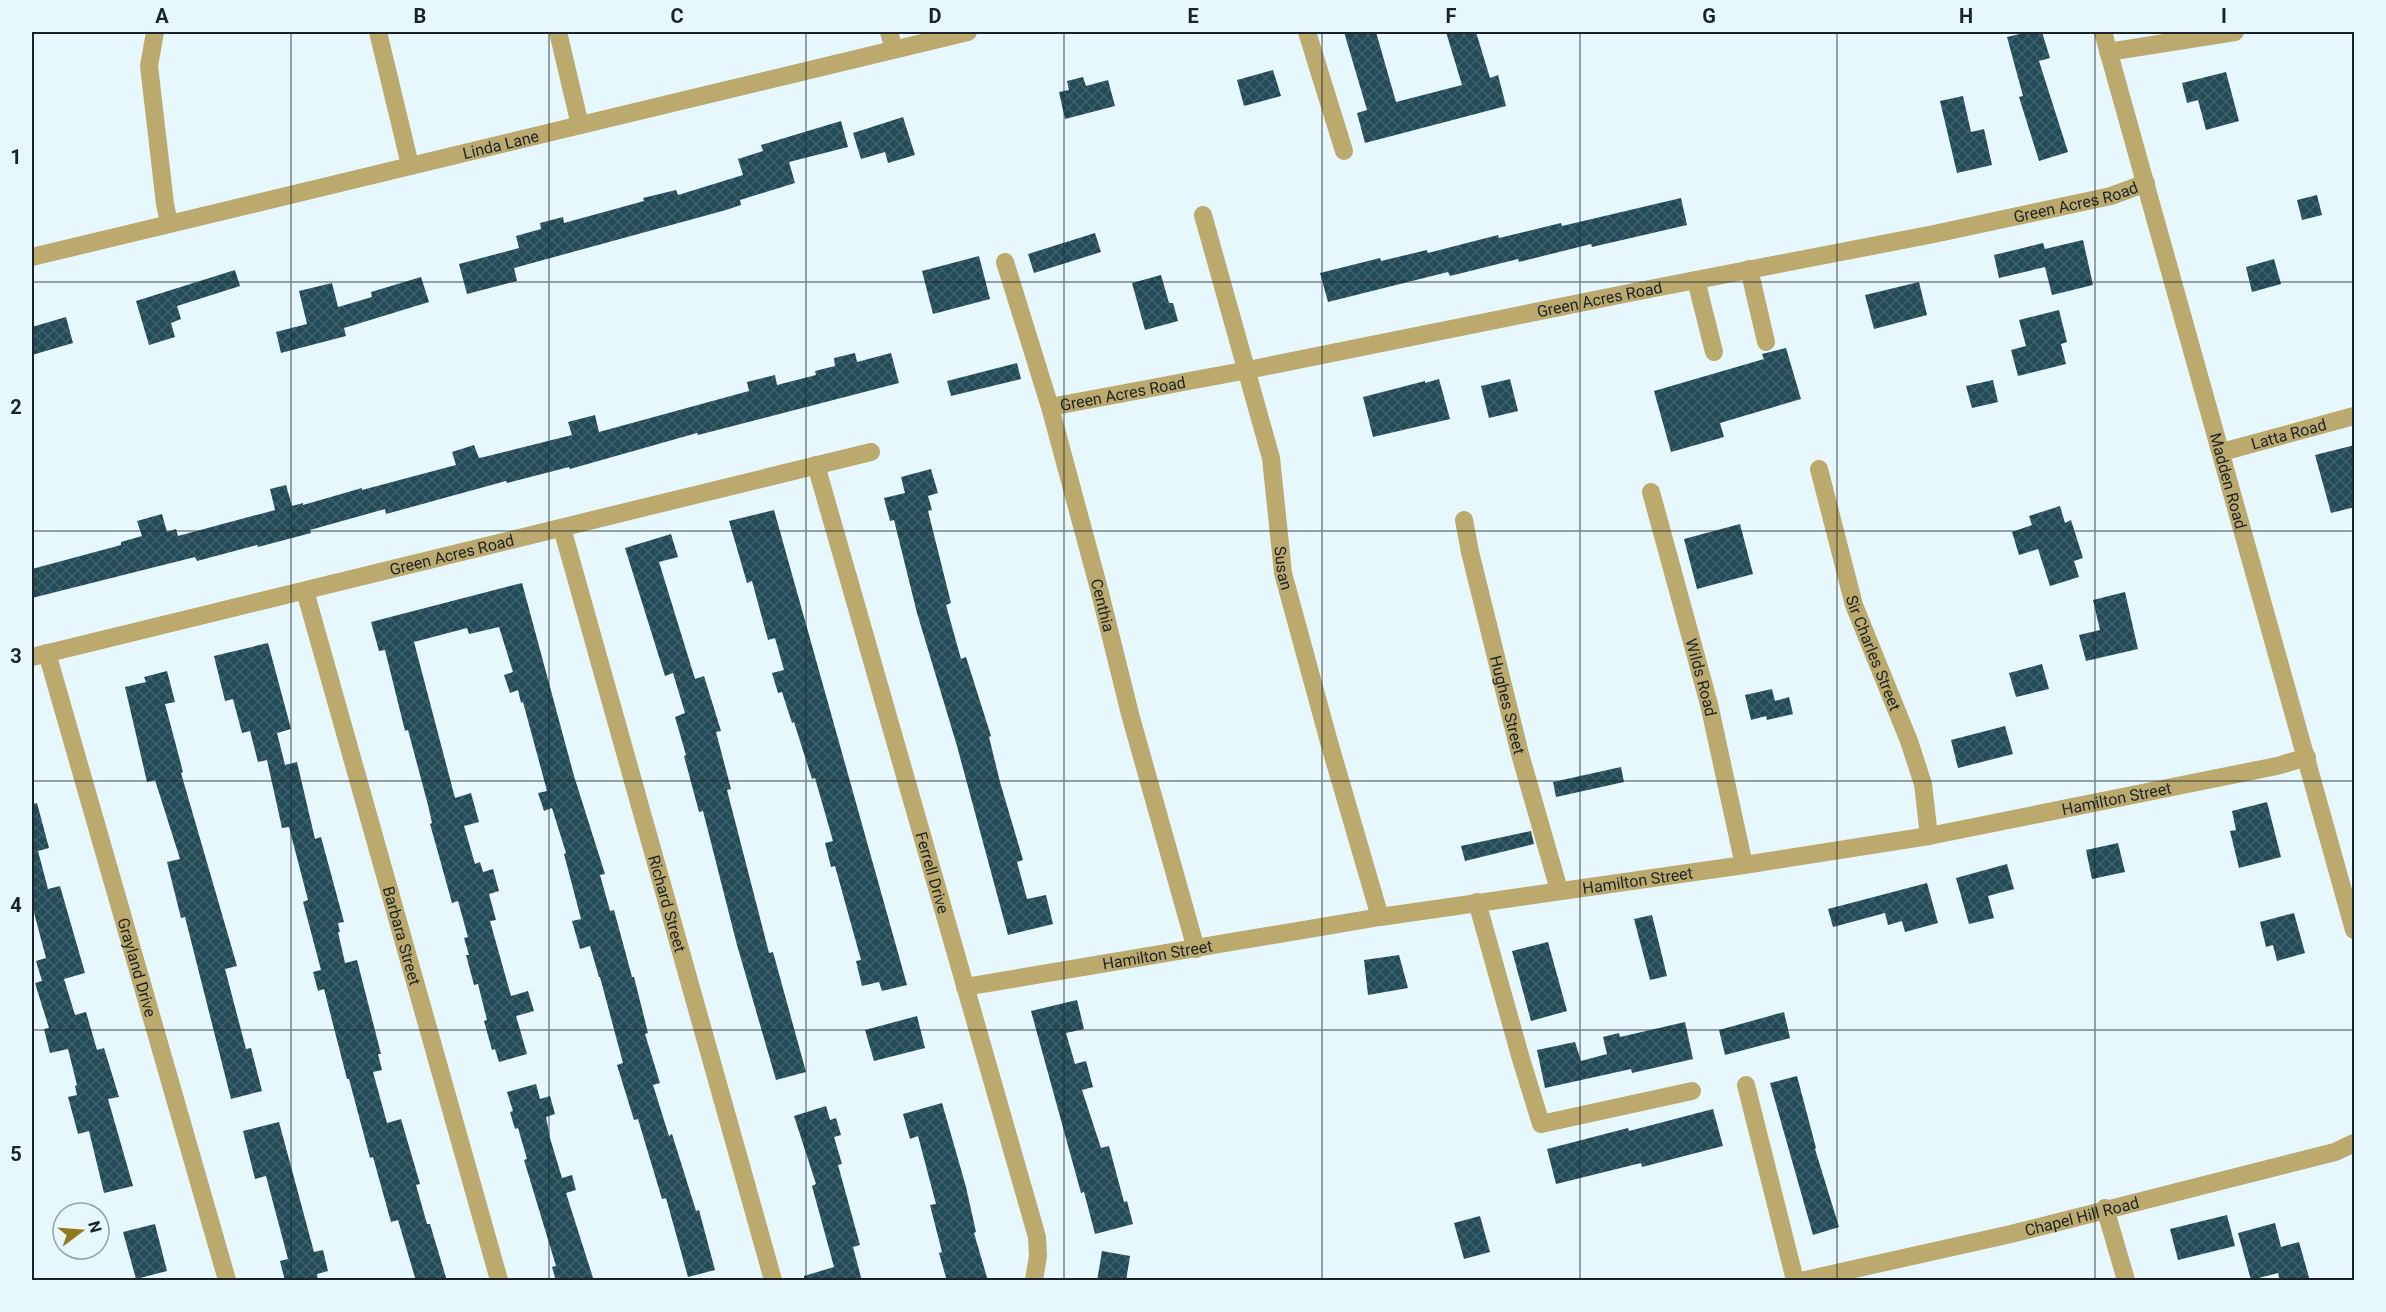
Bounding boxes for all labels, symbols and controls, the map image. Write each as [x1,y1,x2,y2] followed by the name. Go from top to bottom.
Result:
[155,4,169,28] text: A
[414,4,426,28] text: B
[670,4,684,28] text: C
[929,4,942,28] text: D
[1187,4,1199,28] text: E
[1446,4,1457,28] text: F
[1702,4,1716,28] text: G
[1959,4,1973,28] text: H
[2221,4,2227,28] text: I
[461,127,541,163] street label: Linda Lane
[10,145,22,169] text: 1
[2012,178,2141,227] street label: Green Acres Road
[1535,278,1664,321] street label: Green Acres Road
[1058,373,1187,415] street label: Green Acres Road
[10,395,22,419] text: 2
[2249,415,2328,454] street label: Latta Road
[2206,431,2250,531] street label: Madden Road
[388,531,516,579] street label: Green Acres Road
[1270,545,1296,592] street label: Susan
[1087,577,1118,634] street label: Centhia
[1842,593,1905,714] street label: Sir Charles Street
[1681,636,1720,718] street label: Wilds Road
[10,644,22,668] text: 3
[1486,654,1529,756] street label: Hughes Street
[2060,779,2173,819] street label: Hamilton Street
[912,830,953,916] street label: Ferrell Drive
[644,853,690,954] street label: Richard Street
[1581,863,1694,898] street label: Hamilton Street
[379,884,424,987] street label: Barbara Street
[10,893,22,917] text: 4
[113,916,160,1019] street label: Grayland Drive
[1101,936,1214,974] street label: Hamilton Street
[10,1142,22,1166] text: 5
[2023,1193,2141,1240] street label: Chapel Hill Road
[51,1201,111,1261] north arrow
[84,1219,106,1235] text: N

